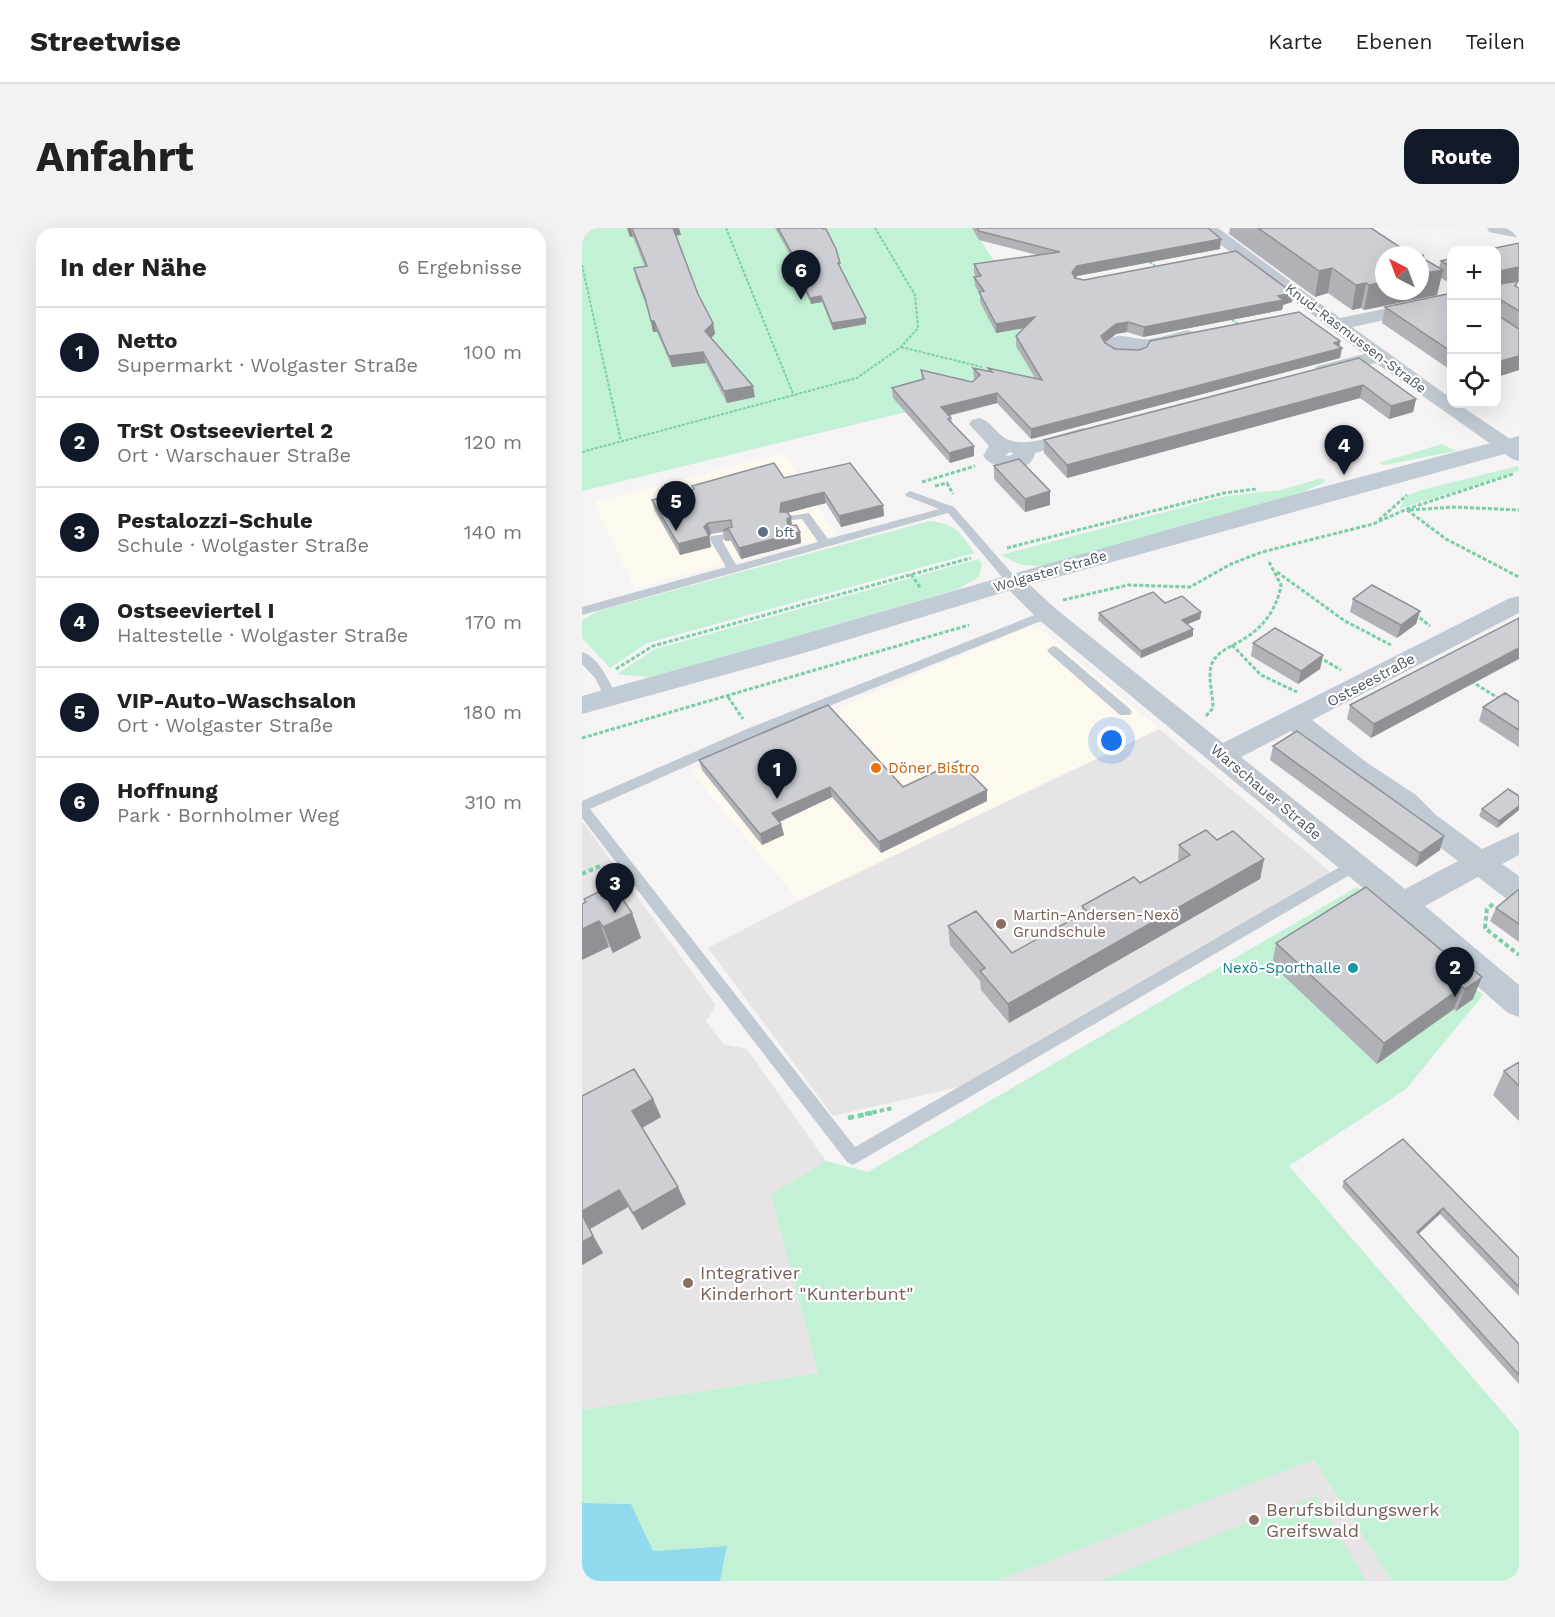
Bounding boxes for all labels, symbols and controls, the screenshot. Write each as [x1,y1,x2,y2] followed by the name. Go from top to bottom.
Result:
[30,25,181,58] text: Streetwise
[1268,29,1323,54] text: Karte
[1356,29,1432,54] text: Ebenen
[1465,29,1525,54] text: Teilen
[1404,129,1519,184] button: Route
[36,132,194,181] text: Anfahrt
[1375,246,1429,300] north arrow
[1447,246,1501,408] map controls
[1447,246,1501,300] button: +
[782,250,820,300] pin: 6
[60,252,207,282] text: In der Nähe
[398,255,522,279] text: 6 Ergebnisse
[1282,280,1430,396] street label: Knud-Rasmussen-Straße
[1447,300,1501,354] button: −
[117,328,177,353] text: Netto
[75,340,84,364] text: 1
[463,340,522,364] text: 100 m
[117,353,418,377] text: Supermarkt · Wolgaster Straße
[1447,354,1501,408] button: locate
[117,418,333,443] text: TrSt Ostseeviertel 2
[1324,426,1364,475] pin: 4
[74,430,85,454] text: 2
[464,430,522,454] text: 120 m
[117,443,351,467] text: Ort · Warschauer Straße
[656,482,695,531] pin: 5
[117,508,313,533] text: Pestalozzi-Schule
[74,520,85,544] text: 3
[464,520,522,544] text: 140 m
[775,524,794,540] place label: bft
[756,525,770,539] marker: bft
[117,533,369,557] text: Schule · Wolgaster Straße
[991,547,1109,595] street label: Wolgaster Straße
[117,598,275,623] text: Ostseeviertel I
[73,610,86,634] text: 4
[465,610,522,634] text: 170 m
[117,623,408,647] text: Haltestelle · Wolgaster Straße
[1324,649,1418,711] street label: Ostseestraße
[117,688,356,713] text: VIP-Auto-Waschsalon
[74,700,85,724] text: 5
[464,700,522,724] text: 180 m
[117,713,333,737] text: Ort · Wolgaster Straße
[1097,726,1126,755] your location
[1207,740,1325,844] street label: Warschauer Straße
[758,750,796,799] pin: 1
[888,759,980,777] place label: Döner Bistro
[869,761,883,775] marker: Döner Bistro
[117,778,218,803] text: Hoffnung
[73,790,86,814] text: 6
[464,790,522,814] text: 310 m
[117,803,339,827] text: Park · Bornholmer Weg
[596,864,634,913] pin: 3
[1013,906,1179,941] place label: Martin-Andersen-Nexö Grundschule
[994,917,1008,931] marker: Martin-Andersen-Nexö Grundschule
[1436,948,1474,997] pin: 2
[1222,959,1341,977] place label: Nexö-Sporthalle
[1346,961,1360,975] marker: Nexö-Sporthalle
[700,1262,913,1304] place label: Integrativer Kinderhort "Kunterbunt"
[681,1276,695,1290] marker: Integrativer Kinderhort "Kunterbunt"
[1266,1499,1439,1541] place label: Berufsbildungswerk Greifswald
[1247,1513,1261,1527] marker: Berufsbildungswerk Greifswald

